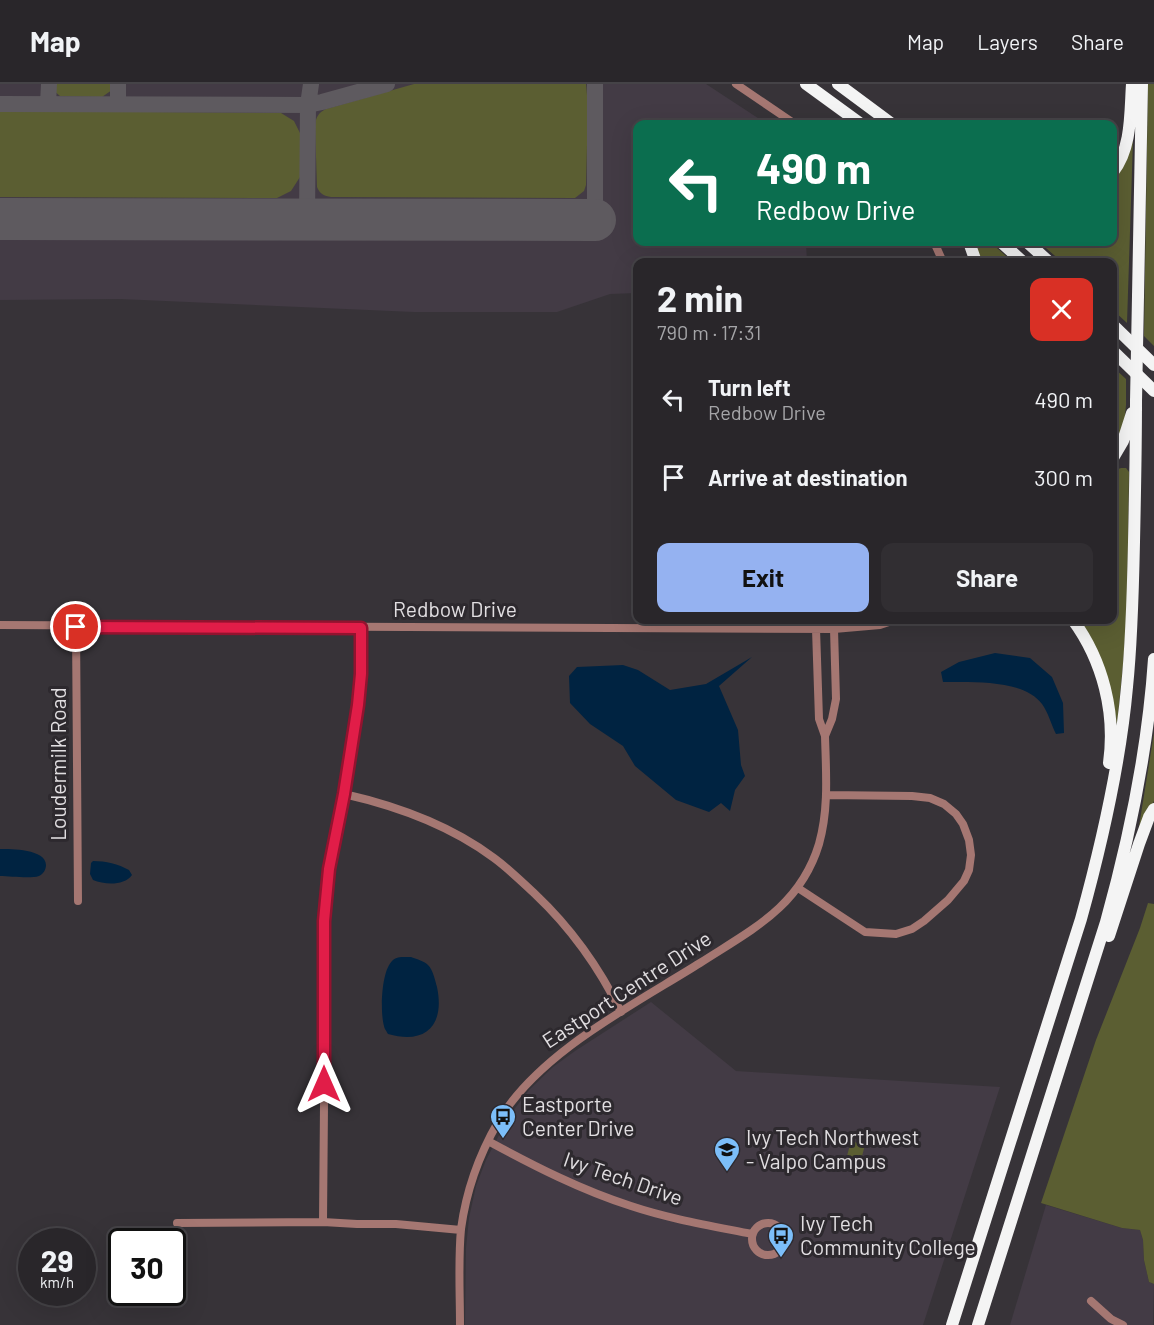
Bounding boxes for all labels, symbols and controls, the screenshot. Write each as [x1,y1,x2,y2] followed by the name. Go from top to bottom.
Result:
[30,24,81,58] text: Map
[907,29,944,54] text: Map
[977,29,1038,54] text: Layers
[1071,29,1124,54] text: Share
[756,142,871,192] text: 490 m
[657,144,735,222] icon: left
[756,193,915,225] text: Redbow Drive
[657,276,743,319] text: 2 min
[1030,278,1093,341] button: close
[657,320,761,344] text: 790 m · 17:31
[708,374,791,400] text: Turn left
[657,383,690,416] icon: left
[1034,386,1093,412] text: 490 m
[708,400,826,424] text: Redbow Drive
[657,461,690,494] icon: arrive
[708,464,907,490] text: Arrive at destination
[1034,464,1093,490] text: 300 m
[657,543,869,612] button: Exit
[881,543,1093,612] button: Share
[393,596,517,621] street label: Redbow Drive
[50,601,101,652] pin
[59,610,92,643] icon: arrive
[45,687,70,841] street label: Loudermilk Road
[537,925,715,1053] street label: Eastport Centre Drive
[292,1052,356,1116] position arrow
[522,1091,634,1140] place label: Eastporte Center Drive
[488,1102,518,1140] bus stop icon: Eastporte Center Drive
[746,1124,919,1173] place label: Ivy Tech Northwest - Valpo Campus
[712,1135,742,1173] school or university icon: Ivy Tech Northwest - Valpo Campus
[561,1146,686,1210] street label: Ivy Tech Drive
[800,1210,976,1259] place label: Ivy Tech Community College
[766,1221,796,1259] bus stop icon: Ivy Tech Community College
[108,1228,186,1306] speed limit sign: 30
[41,1242,73,1278] text: 29
[40,1273,74,1291] text: km/h

